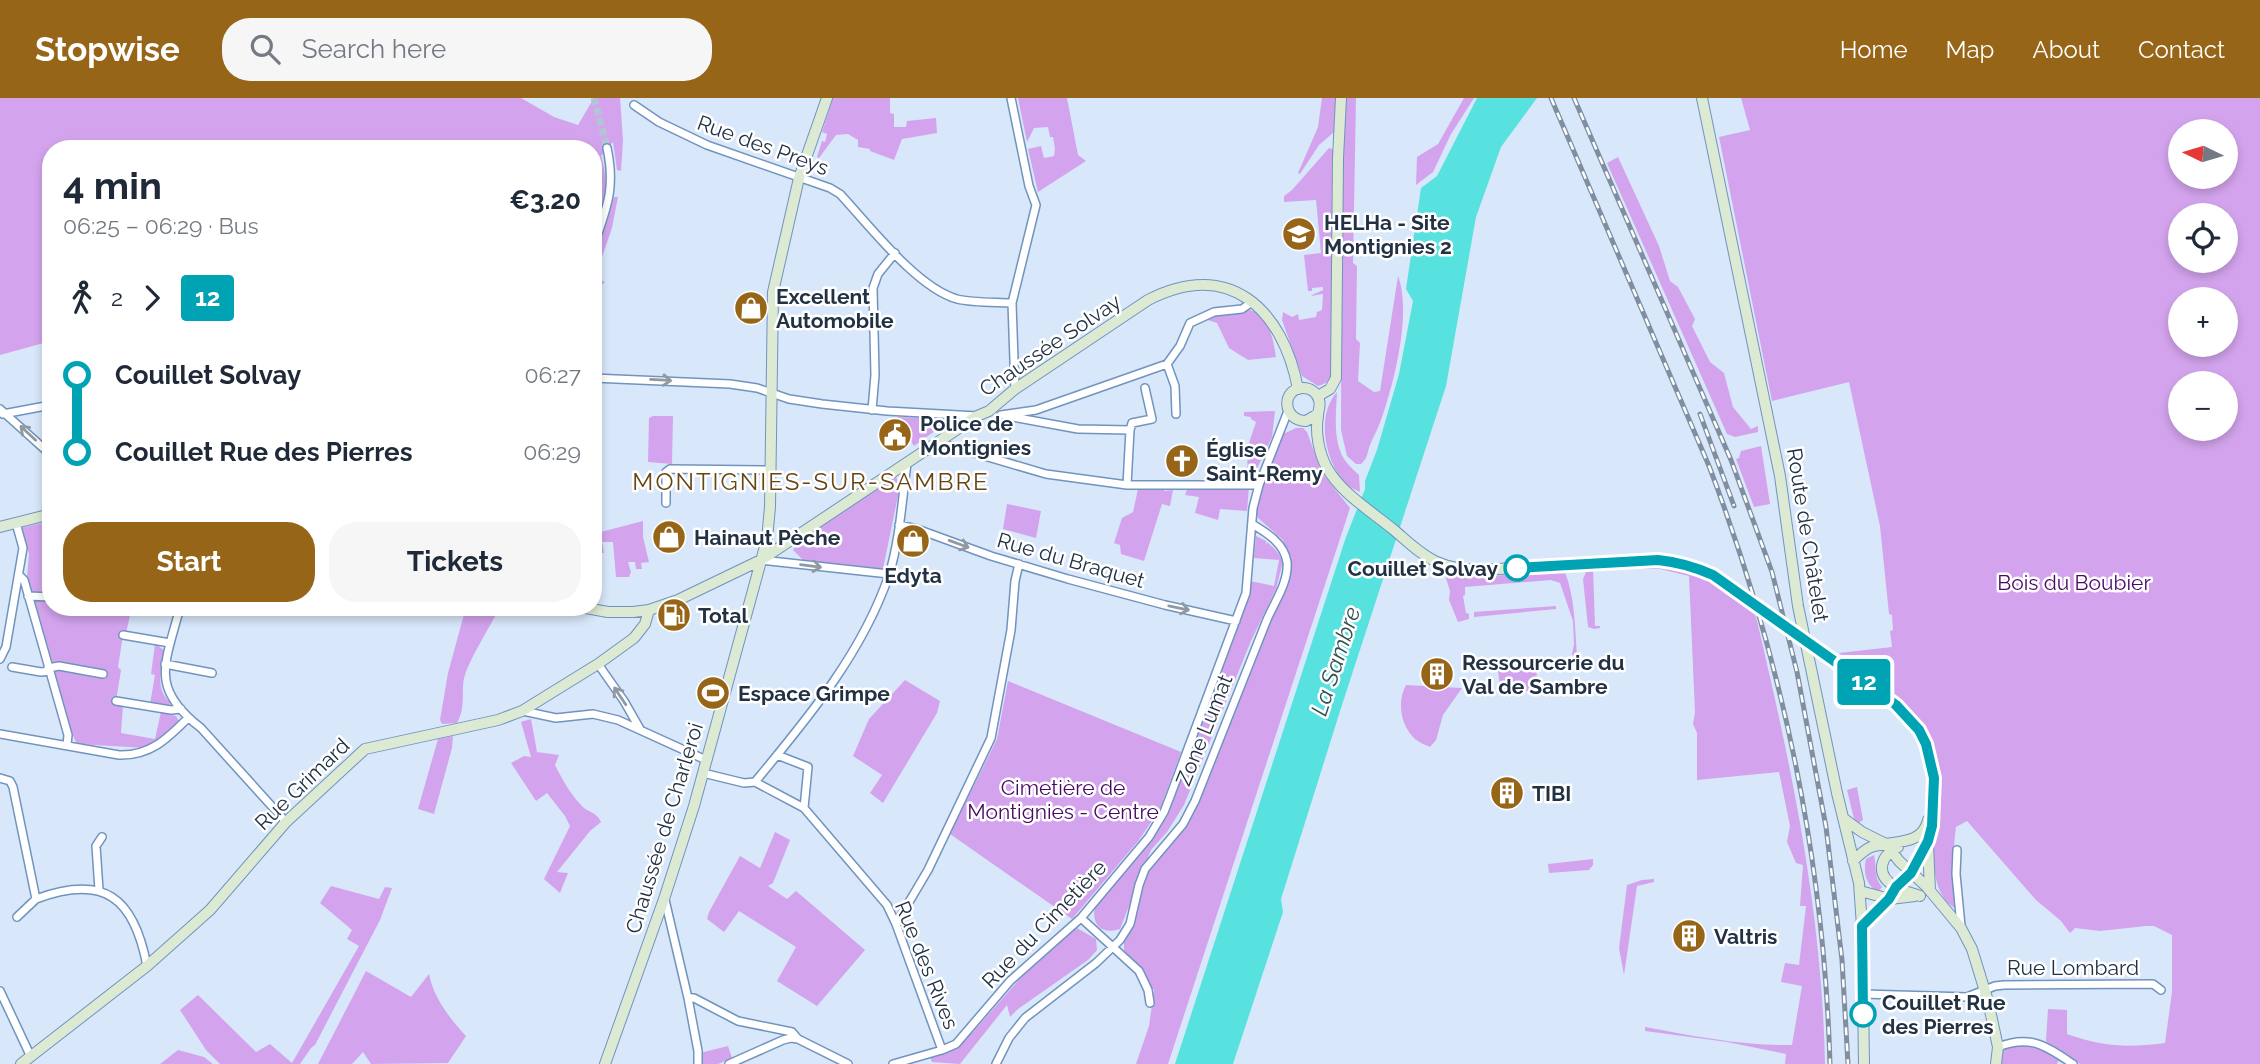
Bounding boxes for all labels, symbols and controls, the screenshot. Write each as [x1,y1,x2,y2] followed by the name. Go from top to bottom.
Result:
[222,18,712,81] search box
[35,30,180,69] text: Stopwise
[246,30,284,68] icon: search
[302,34,446,64] text: Search here
[1840,35,1908,64] text: Home
[1946,35,1994,64] text: Map
[2032,35,2100,64] text: About
[2138,35,2225,64] text: Contact
[694,110,832,180] street label: Rue des Preys
[2168,119,2238,189] north arrow
[2168,119,2238,441] map controls
[63,163,162,208] text: 4 min
[509,185,581,215] text: €3.20
[2168,203,2238,273] button: locate
[1324,210,1452,259] place label: HELHa - Site Montignies 2
[63,212,259,239] text: 06:25 – 06:29 · Bus
[1280,215,1318,253] school or university icon: HELHa - Site Montignies 2
[63,279,101,317] icon: walk
[133,279,171,317] icon: forward
[195,283,220,312] text: 12
[111,284,123,311] text: 2
[776,284,894,333] place label: Excellent Automobile
[2168,287,2238,357] button: +
[732,289,770,327] shop icon: Excellent Automobile
[975,289,1125,401] street label: Chaussée Solvay
[115,360,301,390] text: Couillet Solvay
[524,361,581,388] text: 06:27
[2168,371,2238,441] button: −
[650,374,673,387] one-way arrow
[920,411,1031,460] place label: Police de Montignies
[876,416,914,454] public building icon: Police de Montignies
[20,425,37,442] one-way arrow
[115,437,413,467] text: Couillet Rue des Pierres
[1206,437,1323,486] place label: Église Saint-Remy
[523,438,581,465] text: 06:29
[1163,442,1201,480] church icon: Église Saint-Remy
[1782,446,1834,624] street label: Route de Châtelet
[632,467,990,496] district label: MONTIGNIES-SUR-SAMBRE
[650,518,688,556] shop icon: Hainaut Pèche
[63,522,315,602] button: Start
[329,522,581,602] button: Tickets
[894,522,932,560] shop icon: Edyta
[694,525,841,550] place label: Hainaut Pèche
[994,527,1148,593] street label: Rue du Braquet
[948,539,970,552] one-way arrow
[1504,555,1530,581] marker: Couillet Solvay
[1348,556,1498,581] place label: Couillet Solvay
[799,559,822,572] one-way arrow
[884,563,942,588] place label: Edyta
[1997,570,2151,595] park label: Bois du Boubier
[655,596,693,634] fuel station icon: Total
[1167,602,1190,615] one-way arrow
[698,603,749,628] place label: Total
[1305,603,1365,719] water label: La Sambre
[1462,650,1625,699] place label: Ressourcerie du Val de Sambre
[1418,655,1456,693] building icon: Ressourcerie du Val de Sambre
[1832,659,1896,705] line badge: 12
[1851,667,1877,696] text: 12
[1170,671,1238,789] street label: Zone Lumat
[694,674,732,712] sports icon: Espace Grimpe
[738,681,890,706] place label: Espace Grimpe
[613,687,627,706] one-way arrow
[620,720,708,936] street label: Chaussée de Charleroi
[250,733,354,835] street label: Rue Grimard
[1488,774,1526,812] building icon: TIBI
[967,775,1159,824] park label: Cimetière de Montignies - Centre
[1532,781,1571,806] place label: TIBI
[977,855,1111,993] street label: Rue du Cimetière
[890,897,964,1033] street label: Rue des Rives
[1670,917,1708,955] building icon: Valtris
[1714,924,1778,949] place label: Valtris
[2007,955,2139,980] street label: Rue Lombard
[1882,990,2006,1039] place label: Couillet Rue des Pierres
[1850,1001,1876,1027] marker: Couillet Rue des Pierres

